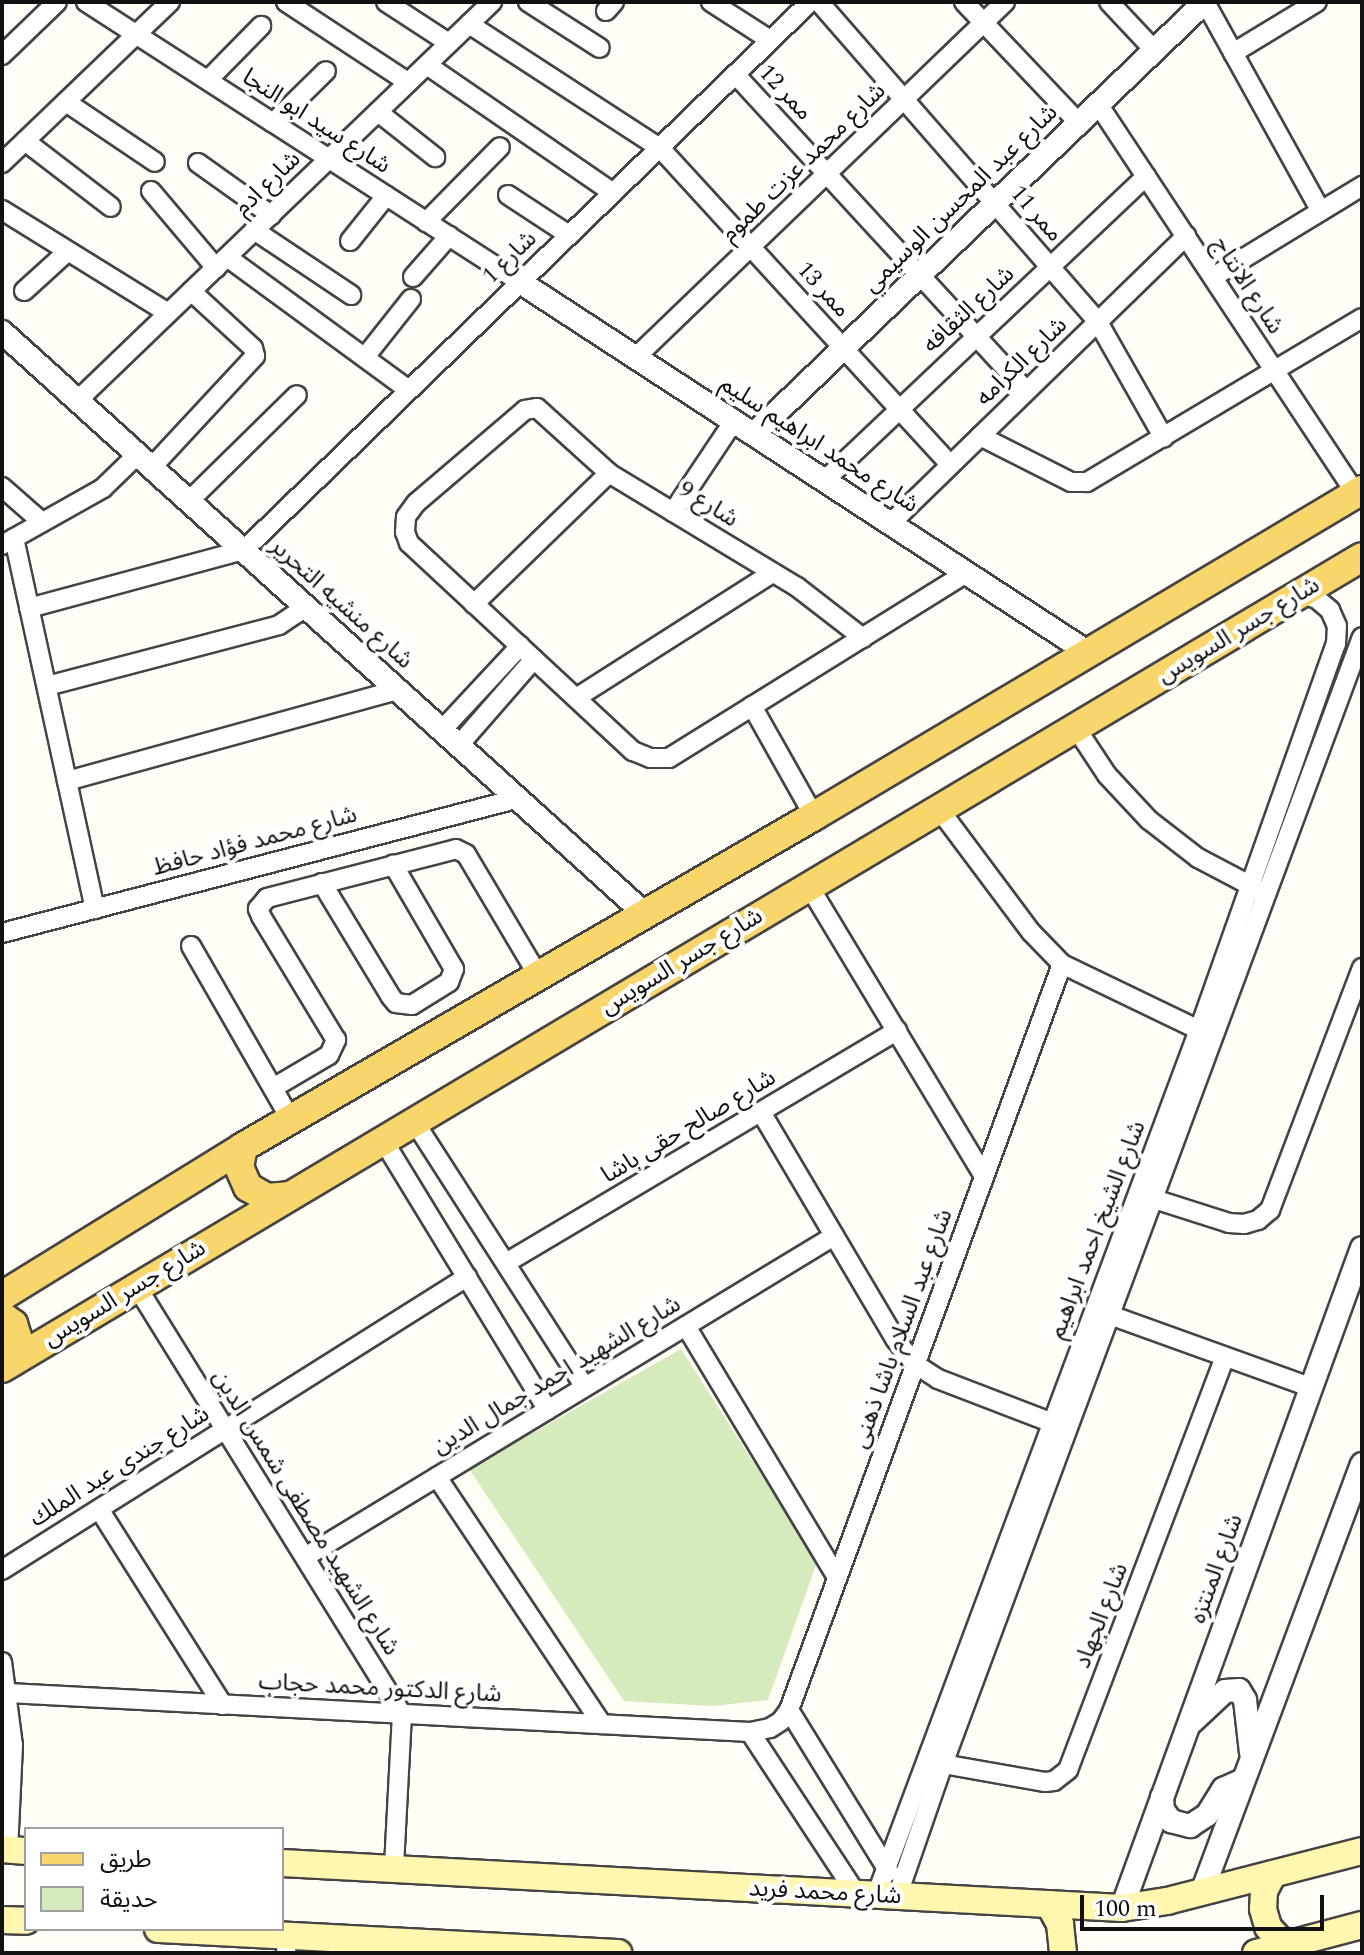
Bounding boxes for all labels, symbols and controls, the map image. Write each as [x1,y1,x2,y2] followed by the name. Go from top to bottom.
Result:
[752,59,818,127] street label: ممر 12
[236,63,396,181] street label: شارع سيد ابو النجا
[716,77,892,249] street label: شارع محمد عزت طموم
[858,99,1064,299] street label: شارع عبد المحسن الوسيمي
[229,145,307,223] street label: شارع ادم
[1003,180,1069,248] street label: ممر 11
[477,225,543,291] street label: شارع 1
[1205,232,1289,340] street label: شارع الانتاج
[790,256,856,324] street label: ممر 13
[917,260,1021,360] street label: شارع الثقافه
[970,311,1074,413] street label: شارع الكرامه
[714,370,924,520] street label: شارع محمد ابراهيم سليم
[673,476,743,534] street label: شارع 9
[264,532,418,676] street label: شارع منشيه التحرير
[1153,571,1325,691] street label: شارع جسر السويس
[150,801,360,883] street label: شارع محمد فؤاد حافظ
[596,902,768,1022] street label: شارع جسر السويس
[597,1064,781,1190] street label: شارع صالح حقى باشا
[1043,1117,1153,1343] street label: شارع الشيخ احمد ابراهيم
[846,1205,960,1453] street label: شارع عبد السلام باشا ذهنى
[39,1234,211,1354] street label: شارع جسر السويس
[428,1290,686,1462] street label: شارع الشهيد احمد جمال الدين
[205,1365,405,1661] street label: شارع الشهيد مصطفى شمس الدين
[25,1400,215,1534] street label: شارع جندى عبد الملك
[1184,1510,1250,1628] street label: شارع المنتزه
[1069,1559,1135,1673] street label: شارع الجهاد
[258,1668,502,1710] street label: شارع الدكتور محمد حجاب
[24,1827,284,1931] legend
[100,1842,152,1878] text: طريق
[748,1875,902,1911] street label: شارع محمد فريد
[1084,1879,1328,1929] scale bar
[100,1882,158,1918] text: حديقة
[1094,1891,1157,1927] text: 100 m

